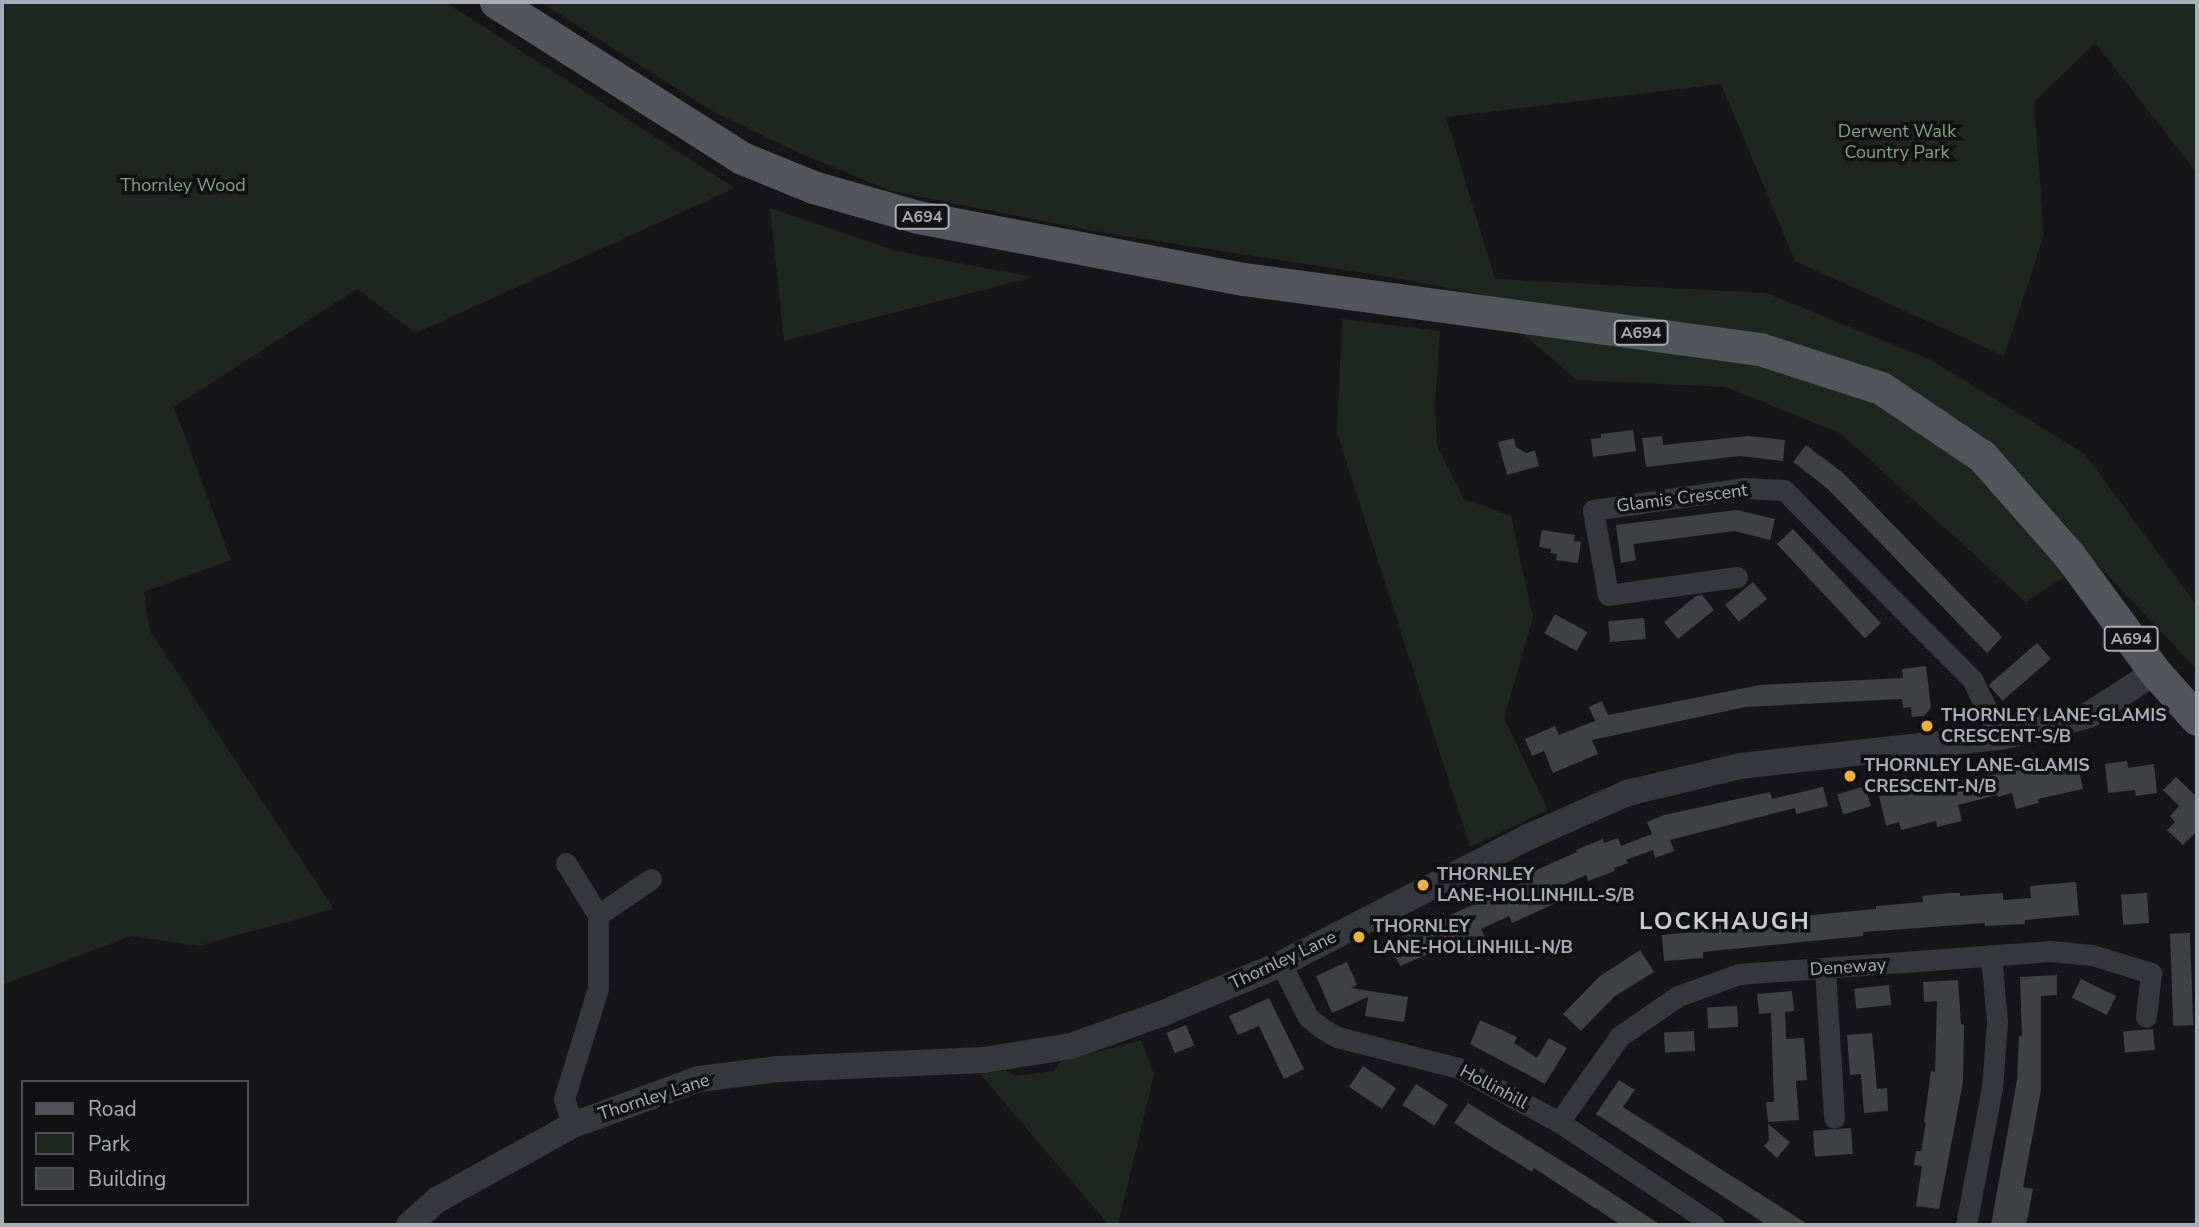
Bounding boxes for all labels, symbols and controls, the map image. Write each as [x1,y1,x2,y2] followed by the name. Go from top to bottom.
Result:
[1838,121,1956,164] park label: Derwent Walk Country Park
[120,174,246,196] park label: Thornley Wood
[894,204,950,230] road number: A694
[1613,320,1669,346] road number: A694
[1615,479,1749,517] street label: Glamis Crescent
[2103,626,2159,652] road number: A694
[1941,705,2167,748] place label: THORNLEY LANE-GLAMIS CRESCENT-S/B
[1919,718,1935,734] marker: THORNLEY LANE-GLAMIS CRESCENT-S/B
[1864,755,2090,798] place label: THORNLEY LANE-GLAMIS CRESCENT-N/B
[1842,768,1858,784] marker: THORNLEY LANE-GLAMIS CRESCENT-N/B
[1437,864,1635,906] place label: THORNLEY LANE-HOLLINHILL-S/B
[1415,877,1431,893] marker: THORNLEY LANE-HOLLINHILL-S/B
[1640,908,1810,936] district label: LOCKHAUGH
[1373,916,1573,958] place label: THORNLEY LANE-HOLLINHILL-N/B
[1226,926,1340,994] street label: Thornley Lane
[1351,929,1367,945] marker: THORNLEY LANE-HOLLINHILL-N/B
[1809,954,1887,980] street label: Deneway
[1456,1060,1532,1114] street label: Hollinhill
[596,1069,712,1125] street label: Thornley Lane
[21,1080,248,1206] legend
[88,1095,137,1123] text: Road
[88,1130,130,1158] text: Park
[88,1165,166,1193] text: Building

